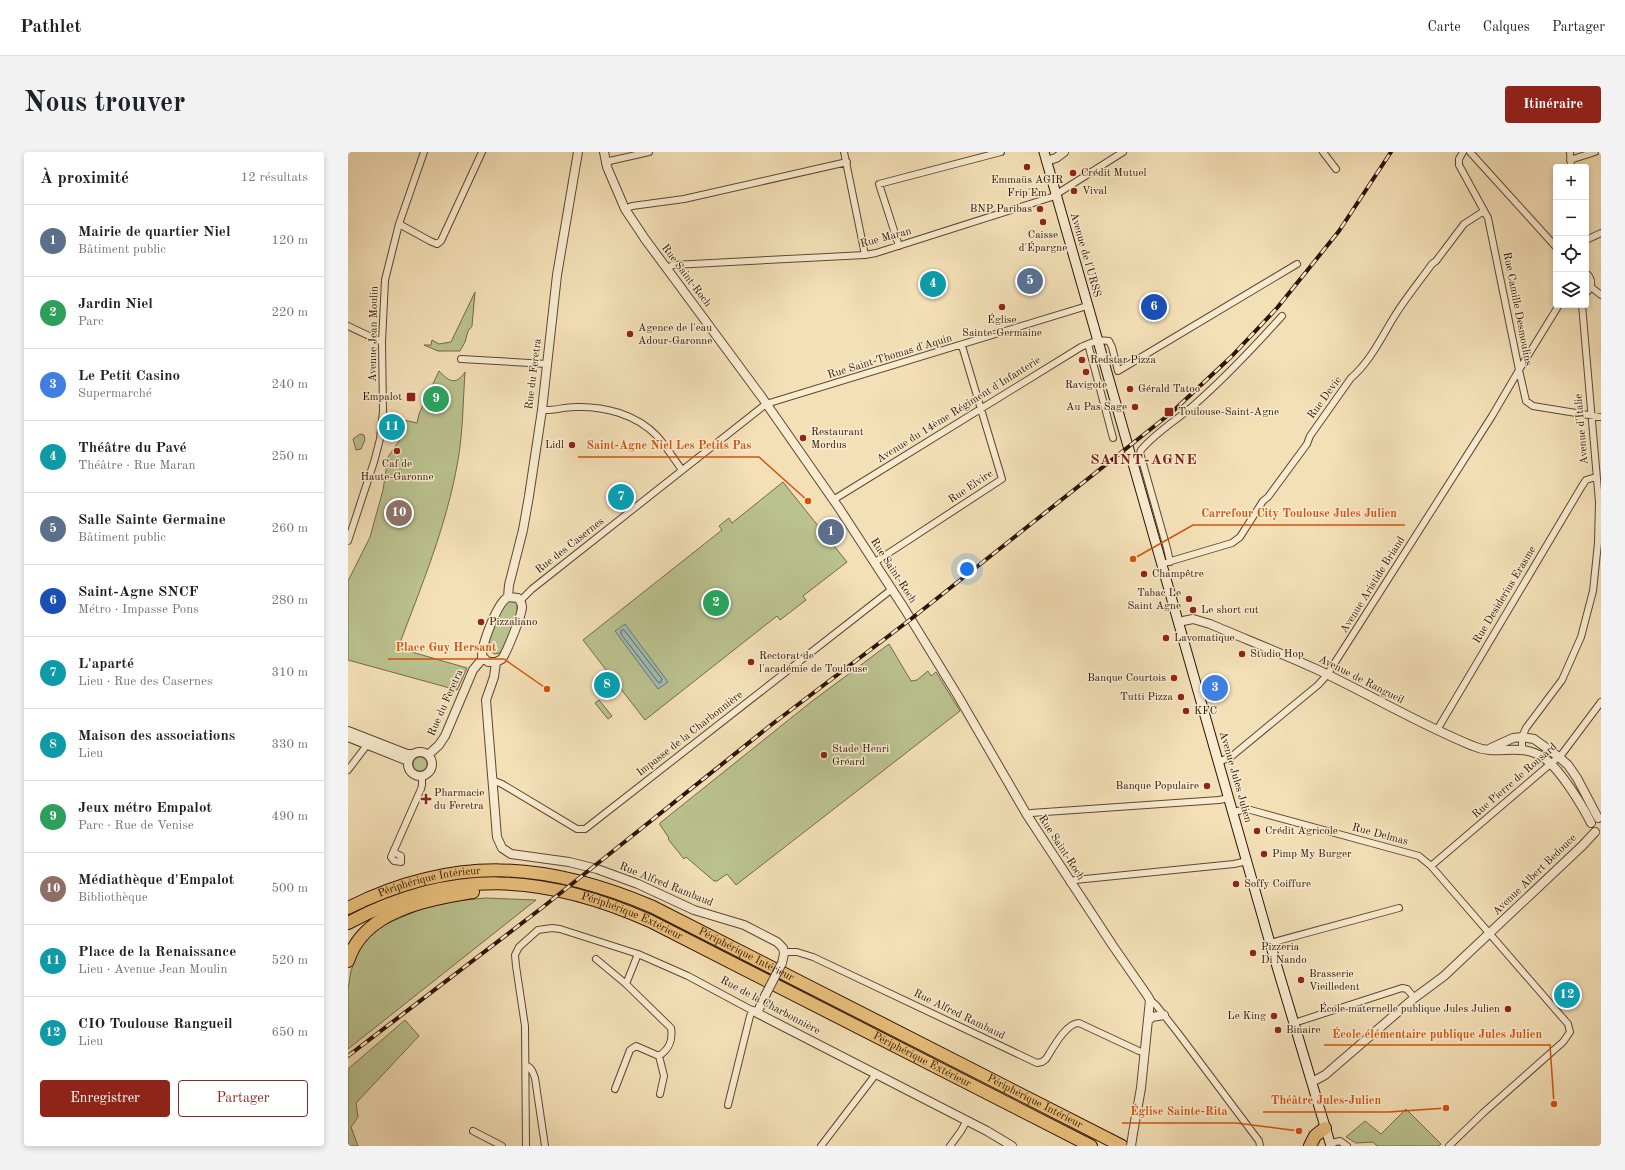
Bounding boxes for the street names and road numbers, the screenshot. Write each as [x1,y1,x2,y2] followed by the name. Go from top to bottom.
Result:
[1068,211,1102,299] street label: Avenue de l'URSS
[859,226,913,250] street label: Rue Maran
[659,243,713,309] street label: Rue Saint-Roch
[1501,251,1533,367] street label: Rue Camille Desmoulins
[368,286,380,382] street label: Avenue Jean Moulin
[827,333,954,381] street label: Rue Saint-Thomas d'Aquin
[524,337,544,410] street label: Rue du Feretra
[875,355,1043,465] street label: Avenue du 14ème Régiment d'Infanterie
[1306,375,1344,421] street label: Rue Devic
[1573,393,1591,465] street label: Avenue d'Italie
[947,468,995,506] street label: Rue Elvire
[534,516,606,576] street label: Rue des Casernes
[1339,535,1407,635] street label: Avenue Aristide Briand
[868,537,918,605] street label: Rue Saint-Roch
[1472,544,1538,646] street label: Rue Desiderius Erasme
[1317,654,1405,706] street label: Avenue de Rangueil
[426,668,466,738] street label: Rue du Feretra
[635,689,745,779] street label: Impasse de la Charbonnière
[1217,730,1253,824] street label: Avenue Jules Julien
[1471,741,1560,821] street label: Rue Pierre de Ronsard
[1036,814,1086,882] street label: Rue Saint-Roch
[1351,822,1409,848] street label: Rue Delmas
[1491,832,1579,918] street label: Avenue Albert Bedouce
[618,861,715,909] street label: Rue Alfred Rambaud
[376,865,481,899] street label: Périphérique Intérieur
[580,891,685,942] street label: Périphérique Extérieur
[697,926,796,984] street label: Périphérique Intérieur
[718,975,822,1037] street label: Rue de la Charbonnière
[912,988,1007,1042] street label: Rue Alfred Rambaud
[871,1030,973,1090] street label: Périphérique Extérieur
[985,1073,1085,1131] street label: Périphérique Intérieur

